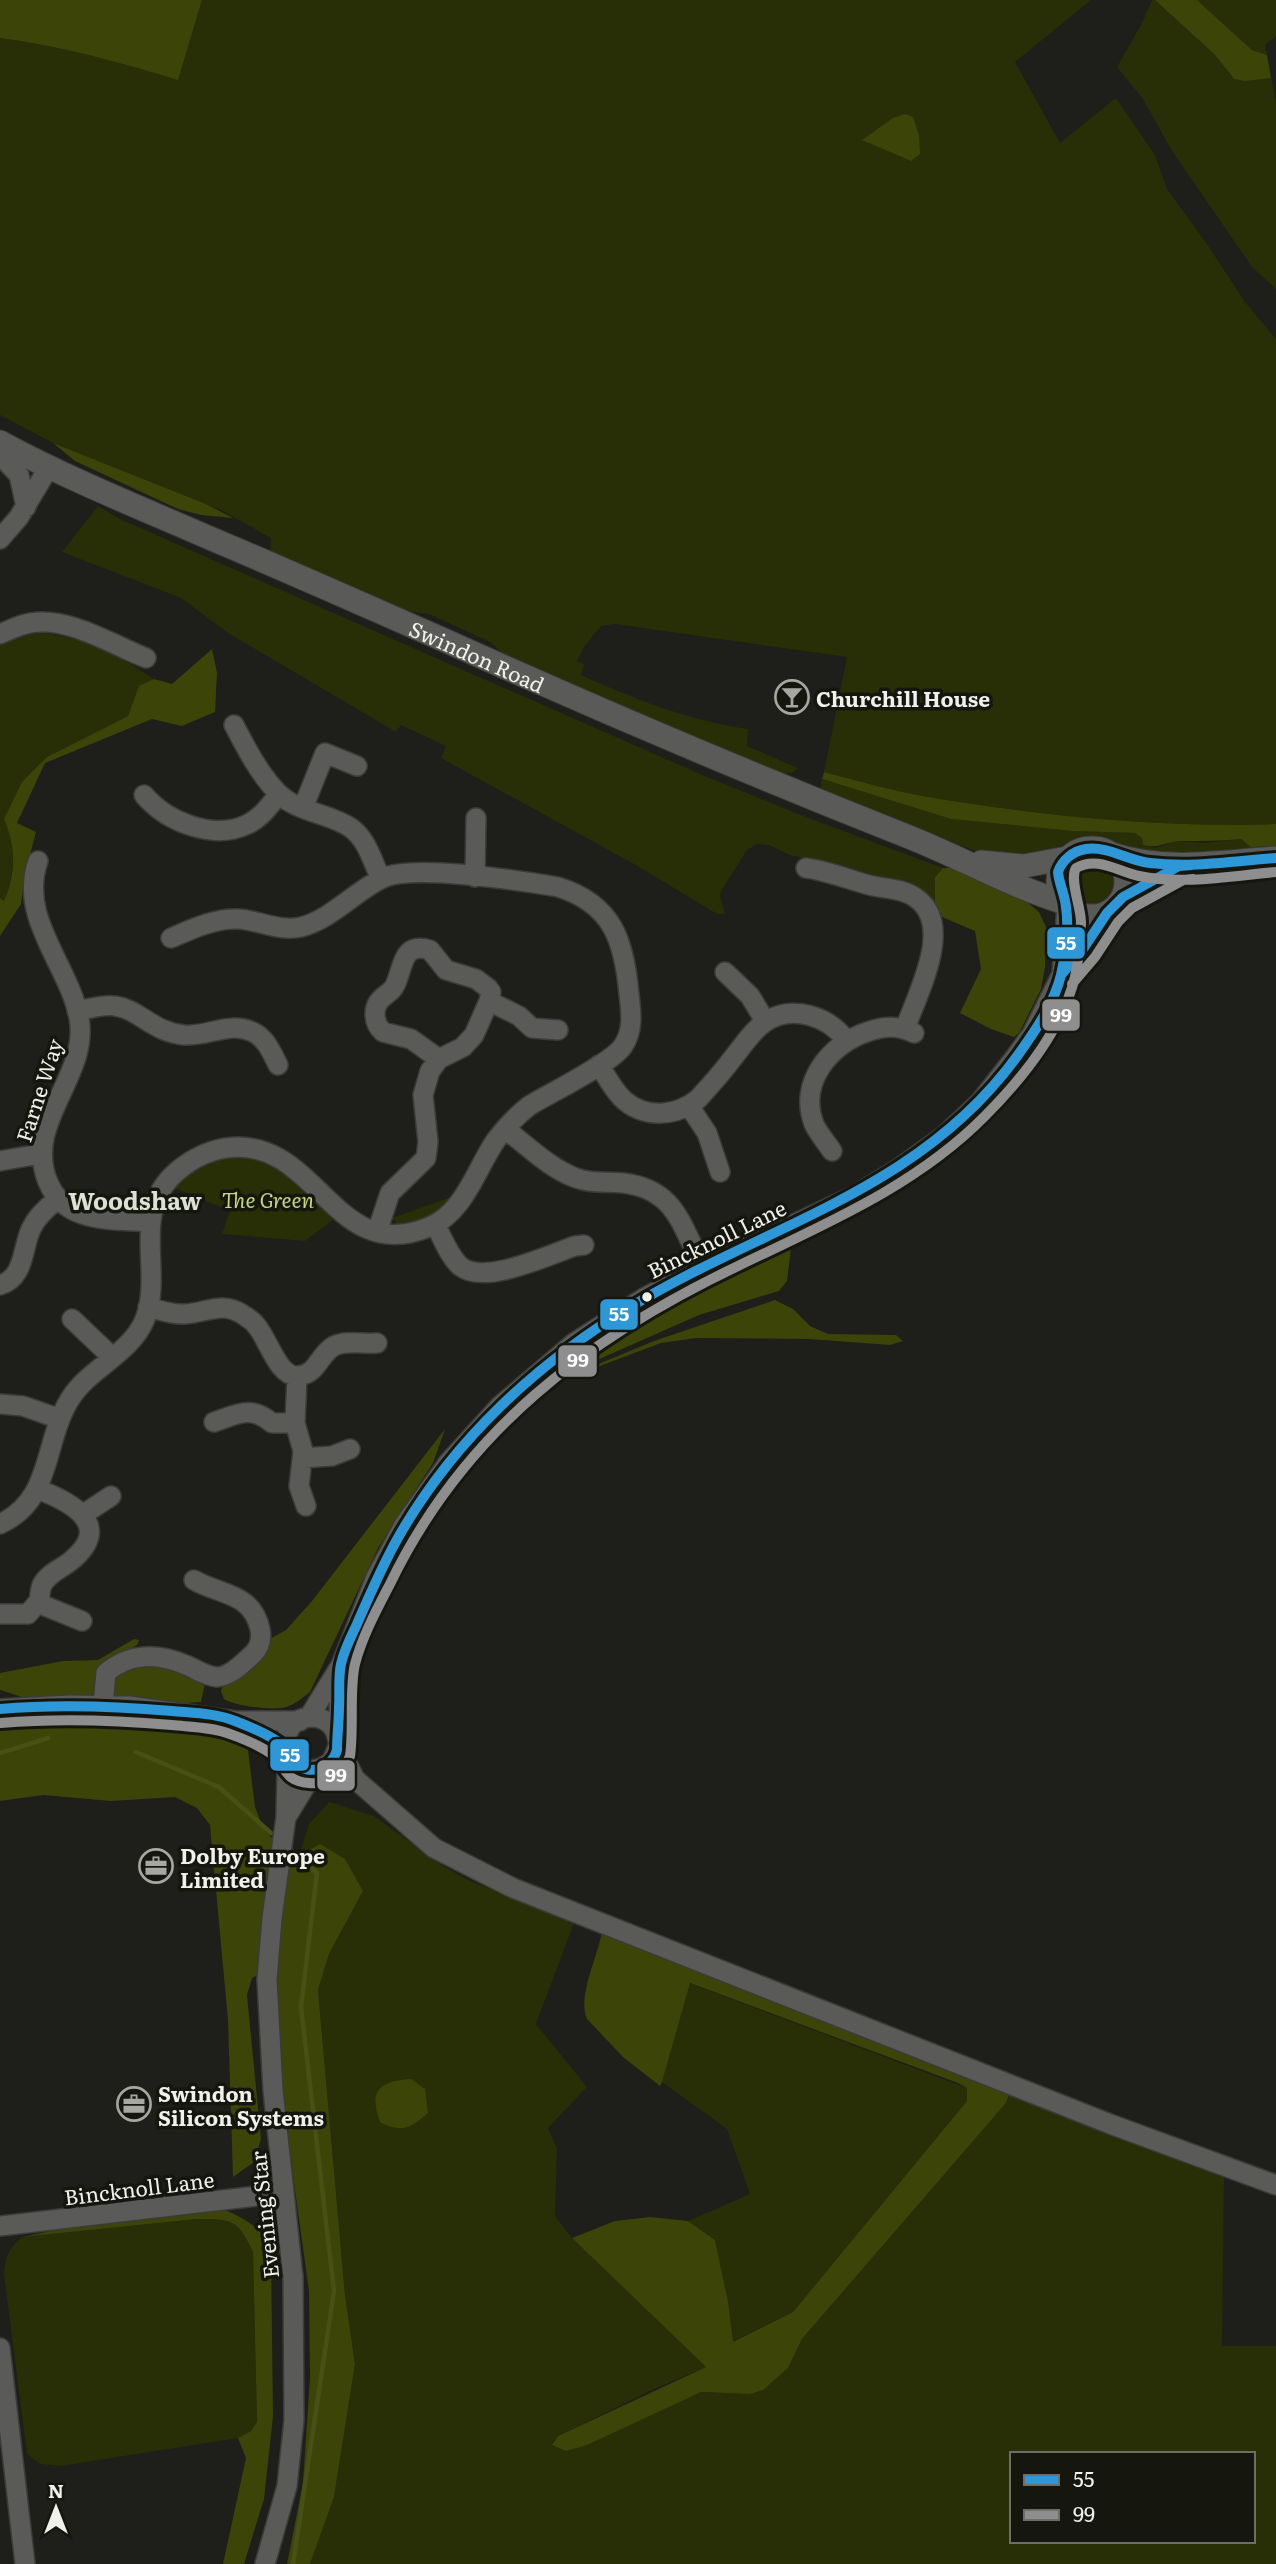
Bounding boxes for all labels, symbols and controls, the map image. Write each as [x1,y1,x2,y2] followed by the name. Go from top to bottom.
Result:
[405,611,550,699] street label: Swindon Road
[773,678,811,716] bar icon: Churchill House
[816,682,990,713] place label: Churchill House
[1046,926,1086,960] line badge: 55
[1056,928,1076,956] text: 55
[1041,998,1081,1032] line badge: 99
[1050,1000,1072,1028] text: 99
[7,1034,70,1146] street label: Farne Way
[68,1182,202,1217] district label: Woodshaw
[222,1183,314,1214] park label: The Green
[641,1191,791,1285] street label: Bincknoll Lane
[640,1290,654,1304] unlabelled marker
[599,1298,639,1331] line badge: 55
[609,1299,629,1327] text: 55
[557,1344,598,1378] line badge: 99
[567,1345,589,1373] text: 99
[269,1738,310,1772] line badge: 55
[280,1740,300,1768] text: 55
[316,1759,356,1792] line badge: 99
[325,1760,347,1788] text: 99
[180,1839,325,1894] place label: Dolby Europe Limited
[137,1847,175,1885] office icon: Dolby Europe Limited
[158,2077,324,2132] place label: Swindon Silicon Systems
[115,2085,153,2123] office icon: Swindon Silicon Systems
[241,2150,285,2280] street label: Evening Star
[62,2162,216,2212] street label: Bincknoll Lane
[1010,2452,1255,2543] legend
[1073,2462,1094,2493] text: 55
[21,2473,91,2543] north arrow
[48,2476,64,2504] text: N
[1073,2497,1095,2528] text: 99

